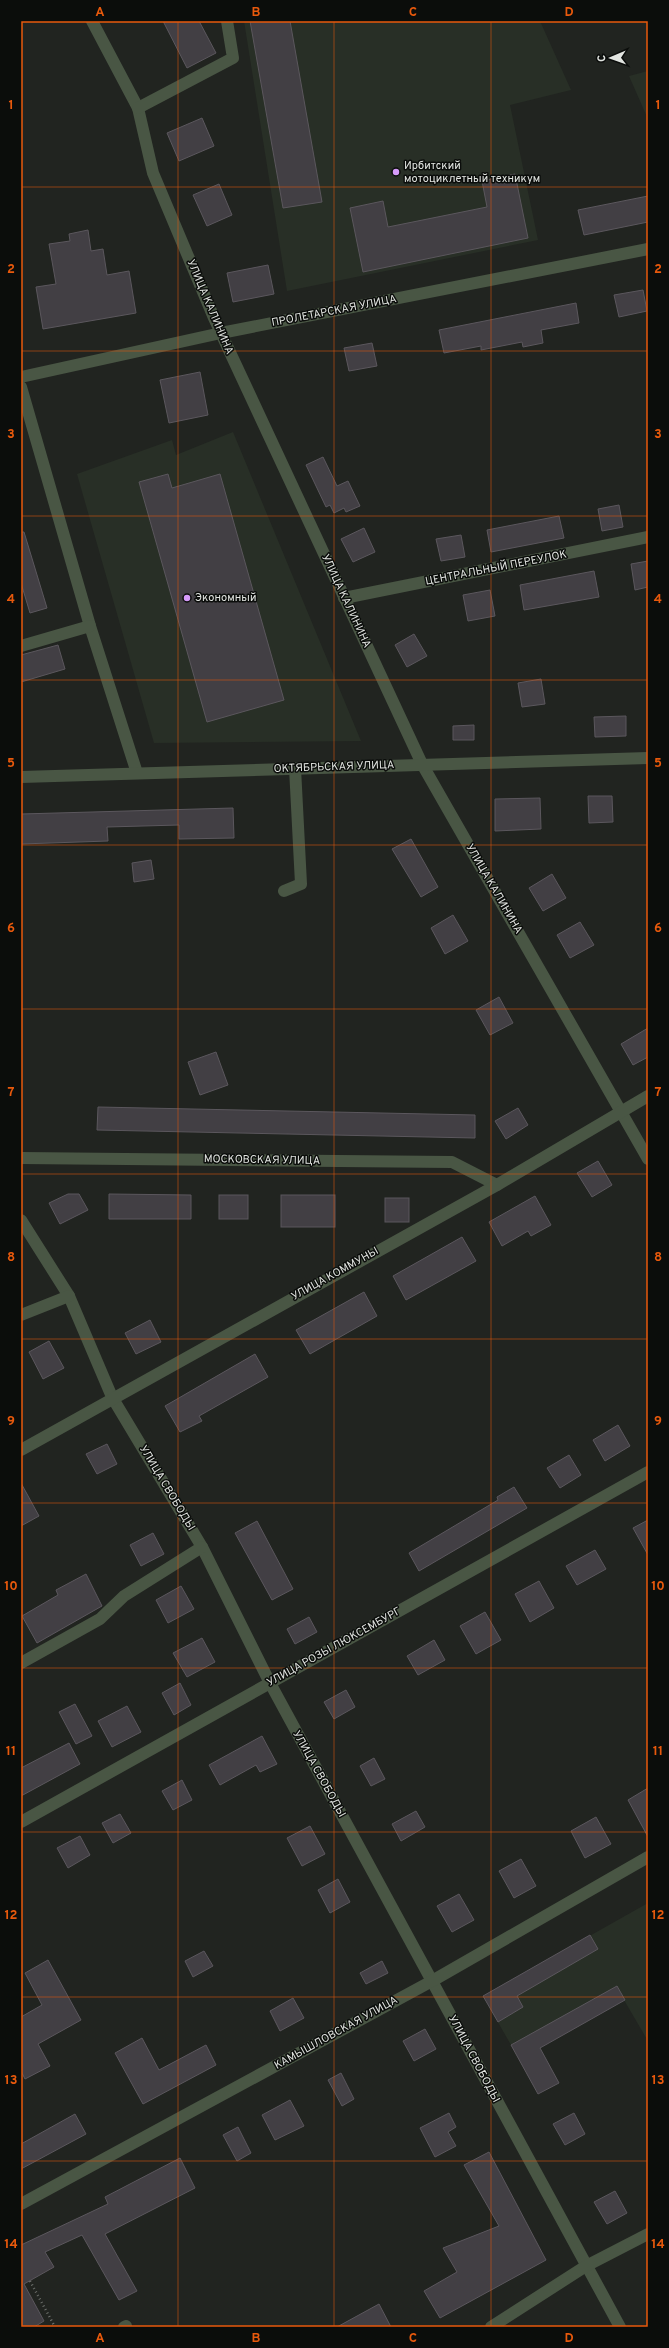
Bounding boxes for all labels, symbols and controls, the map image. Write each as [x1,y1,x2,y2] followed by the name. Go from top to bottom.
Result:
[95,5,105,21] text: A
[252,5,261,21] text: B
[409,5,417,21] text: C
[564,5,574,21] text: D
[591,38,631,78] north arrow
[595,55,609,62] text: С
[8,98,14,114] text: 1
[655,98,661,114] text: 1
[404,159,540,186] place label: Ирбитский мотоциклетный техникум
[391,167,401,177] marker: Ирбитский мотоциклетный техникум
[184,257,236,357] street label: УЛИЦА КАЛИНИНА
[7,262,15,278] text: 2
[654,262,662,278] text: 2
[270,292,398,330] street label: ПРОЛЕТАРСКАЯ УЛИЦА
[7,427,15,443] text: 3
[654,427,662,443] text: 3
[424,546,568,589] street label: ЦЕНТРАЛЬНЫЙ ПЕРЕУЛОК
[318,552,374,650] street label: УЛИЦА КАЛИНИНА
[195,591,256,605] place label: Экономный
[7,592,15,608] text: 4
[654,592,662,608] text: 4
[182,593,192,603] marker: Экономный
[7,756,15,772] text: 5
[654,756,662,772] text: 5
[273,758,395,776] street label: ОКТЯБРЬСКАЯ УЛИЦА
[462,841,526,937] street label: УЛИЦА КАЛИНИНА
[7,921,15,937] text: 6
[654,921,662,937] text: 6
[8,1085,15,1101] text: 7
[655,1085,662,1101] text: 7
[204,1152,320,1168] street label: МОСКОВСКАЯ УЛИЦА
[289,1244,381,1304] street label: УЛИЦА КОММУНЫ
[7,1250,15,1266] text: 8
[654,1250,662,1266] text: 8
[7,1414,15,1430] text: 9
[654,1414,662,1430] text: 9
[136,1443,198,1533] street label: УЛИЦА СВОБОДЫ
[4,1579,18,1595] text: 10
[651,1579,665,1595] text: 10
[265,1604,403,1690] street label: УЛИЦА РОЗЫ ЛЮКСЕМБУРГ
[289,1728,349,1820] street label: УЛИЦА СВОБОДЫ
[6,1744,16,1760] text: 11
[653,1744,663,1760] text: 11
[4,1908,18,1924] text: 12
[651,1908,665,1924] text: 12
[272,1993,400,2073] street label: КАМЫШЛОВСКАЯ УЛИЦА
[445,2013,503,2105] street label: УЛИЦА СВОБОДЫ
[5,2073,18,2089] text: 13
[652,2073,665,2089] text: 13
[4,2237,18,2253] text: 14
[651,2237,665,2253] text: 14
[95,2331,105,2347] text: A
[252,2331,261,2347] text: B
[409,2331,417,2347] text: C
[564,2331,574,2347] text: D

